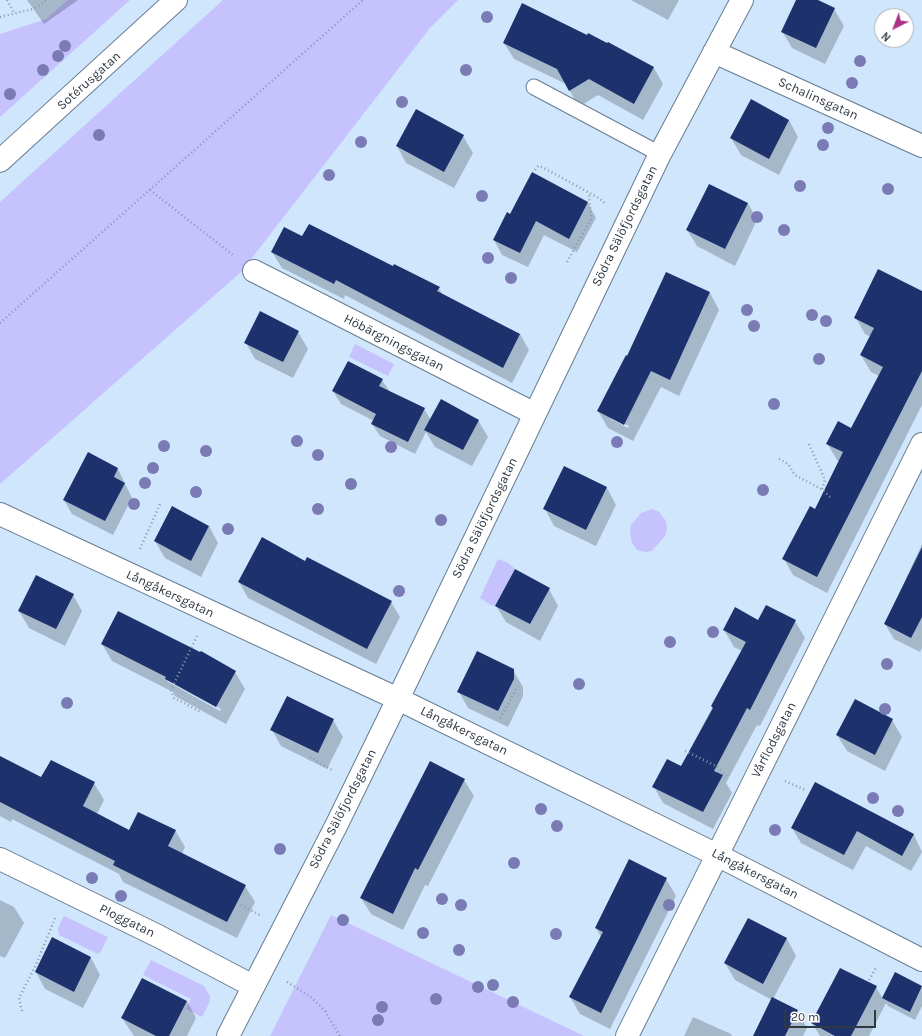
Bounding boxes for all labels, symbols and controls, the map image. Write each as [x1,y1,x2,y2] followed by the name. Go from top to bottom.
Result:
[874,8,914,48] north arrow
[879,29,894,44] text: N
[54,48,124,114] street label: Sotérusgatan
[775,74,861,124] street label: Schalinsgatan
[589,163,661,289] street label: Södra Sälöfjordsgatan
[341,311,447,375] street label: Höbärgningsgatan
[449,455,521,581] street label: Södra Sälöfjordsgatan
[123,567,217,621] street label: Långåkersgatan
[748,700,800,780] street label: Vårflodsgatan
[418,703,510,759] street label: Långåkersgatan
[306,746,380,872] street label: Södra Sälöfjordsgatan
[709,845,801,903] street label: Långåkersgatan
[97,901,157,941] street label: Ploggatan
[786,1002,878,1028] scale bar
[791,1010,819,1024] text: 20 m

